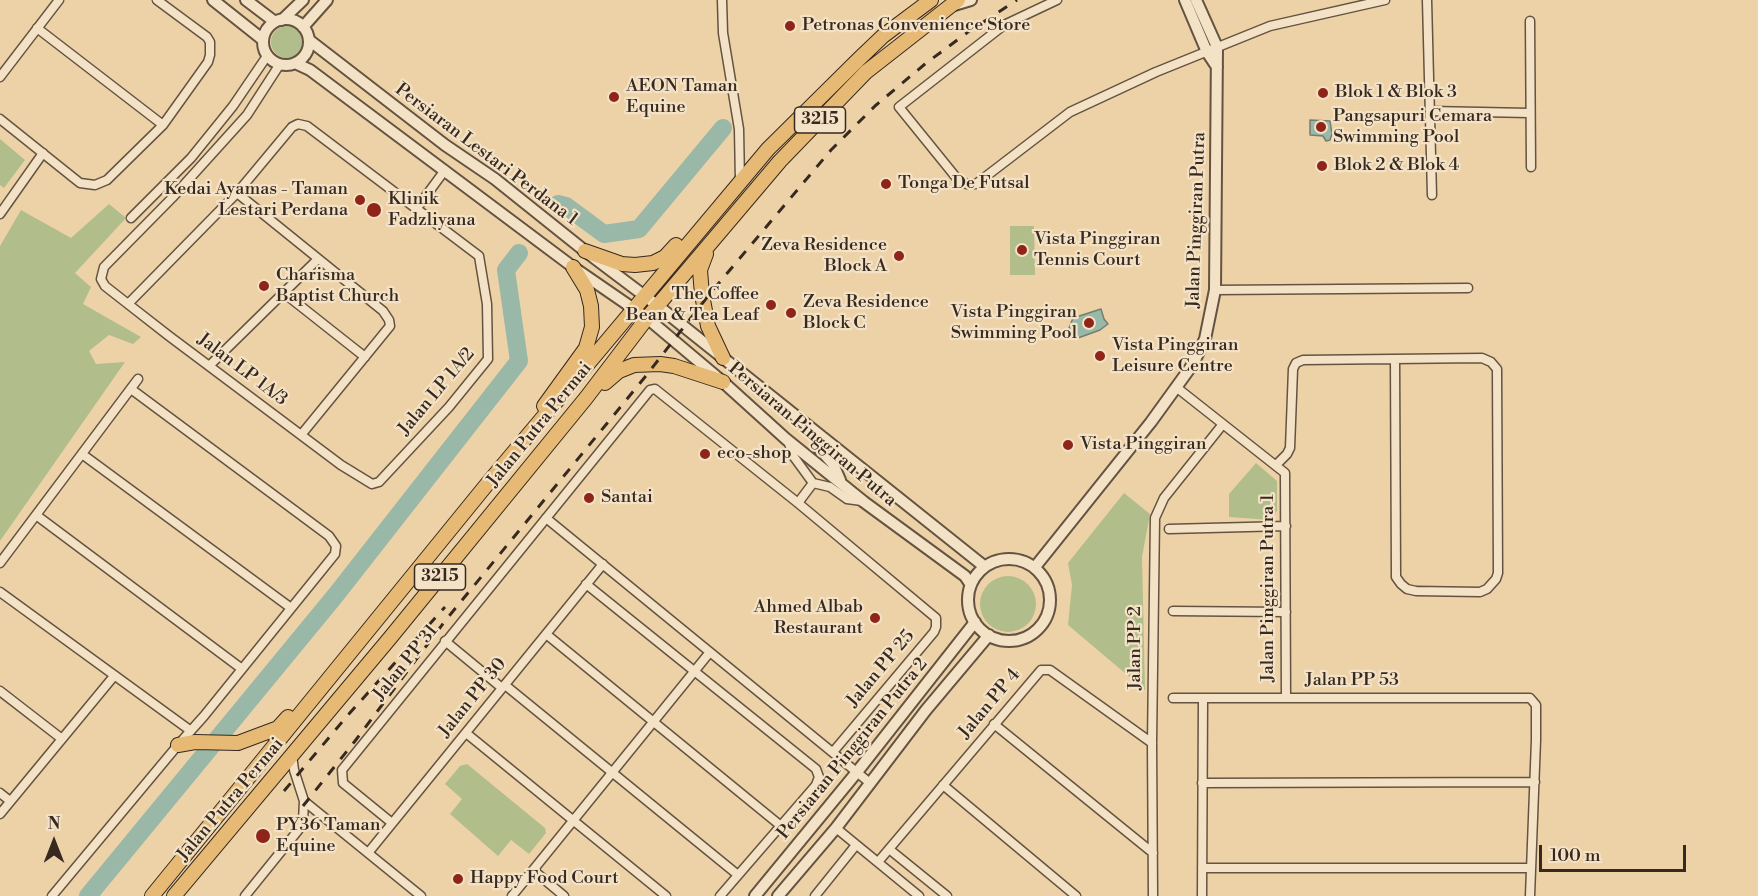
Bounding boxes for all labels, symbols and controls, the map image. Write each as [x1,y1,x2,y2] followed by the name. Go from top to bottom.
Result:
[802,15,1030,37] place label: Petronas Convenience Store
[783,19,797,33] marker: Petronas Convenience Store
[626,76,738,118] place label: AEON Taman Equine
[390,79,582,231] street label: Persiaran Lestari Perdana 1
[1335,82,1457,104] place label: Blok 1 & Blok 3
[1316,86,1330,100] marker: Blok 1 & Blok 3
[607,90,621,104] marker: AEON Taman Equine
[1333,106,1492,148] place label: Pangsapuri Cemara Swimming Pool
[794,107,846,133] road number: 3215
[1314,120,1328,134] marker: Pangsapuri Cemara Swimming Pool
[1183,132,1211,308] street label: Jalan Pinggiran Putra
[1334,155,1459,177] place label: Blok 2 & Blok 4
[1315,159,1329,173] marker: Blok 2 & Blok 4
[898,173,1029,195] place label: Tonga De Futsal
[879,177,893,191] marker: Tonga De Futsal
[164,179,348,222] place label: Kedai Ayamas - Taman Lestari Perdana
[388,189,476,232] place label: Klinik Fadzliyana
[353,193,367,207] marker: Kedai Ayamas - Taman Lestari Perdana
[365,201,383,219] marker: Klinik Fadzliyana
[1034,229,1160,272] place label: Vista Pinggiran Tennis Court
[761,235,887,278] place label: Zeva Residence Block A
[1015,243,1029,257] marker: Vista Pinggiran Tennis Court
[892,249,906,263] marker: Zeva Residence Block A
[276,265,399,308] place label: Charisma Baptist Church
[257,279,271,293] marker: Charisma Baptist Church
[626,284,759,326] place label: The Coffee Bean & Tea Leaf
[803,292,929,334] place label: Zeva Residence Block C
[764,298,778,312] marker: The Coffee Bean & Tea Leaf
[951,302,1077,344] place label: Vista Pinggiran Swimming Pool
[784,306,798,320] marker: Zeva Residence Block C
[1082,316,1096,330] marker: Vista Pinggiran Swimming Pool
[193,329,291,411] street label: Jalan LP 1A/3
[1112,335,1238,378] place label: Vista Pinggiran Leisure Centre
[394,344,480,440] street label: Jalan LP 1A/2
[1093,349,1107,363] marker: Vista Pinggiran Leisure Centre
[483,358,597,492] street label: Jalan Putra Permai
[724,358,900,512] street label: Persiaran Pinggiran Putra
[1080,434,1206,456] place label: Vista Pinggiran
[1061,438,1075,452] marker: Vista Pinggiran
[717,443,792,465] place label: eco-shop
[698,447,712,461] marker: eco-shop
[601,487,653,509] place label: Santai
[582,491,596,505] marker: Santai
[1258,494,1280,682] street label: Jalan Pinggiran Putra 1
[414,564,466,590] road number: 3215
[754,597,863,640] place label: Ahmed Albab Restaurant
[1125,606,1147,690] street label: Jalan PP 2
[868,611,882,625] marker: Ahmed Albab Restaurant
[369,621,443,705] street label: Jalan PP 31
[842,626,920,712] street label: Jalan PP 25
[434,654,512,742] street label: Jalan PP 30
[773,654,933,844] street label: Persiaran Pinggiran Putra 2
[955,665,1025,743] street label: Jalan PP 4
[1305,670,1399,692] street label: Jalan PP 53
[173,734,289,866] street label: Jalan Putra Permai
[24,812,84,872] north arrow
[48,814,60,834] text: N
[276,815,380,858] place label: PY36 Taman Equine
[254,827,272,845] marker: PY36 Taman Equine
[1542,833,1689,871] scale bar
[1550,844,1601,867] text: 100 m
[470,868,619,890] place label: Happy Food Court
[451,872,465,886] marker: Happy Food Court

